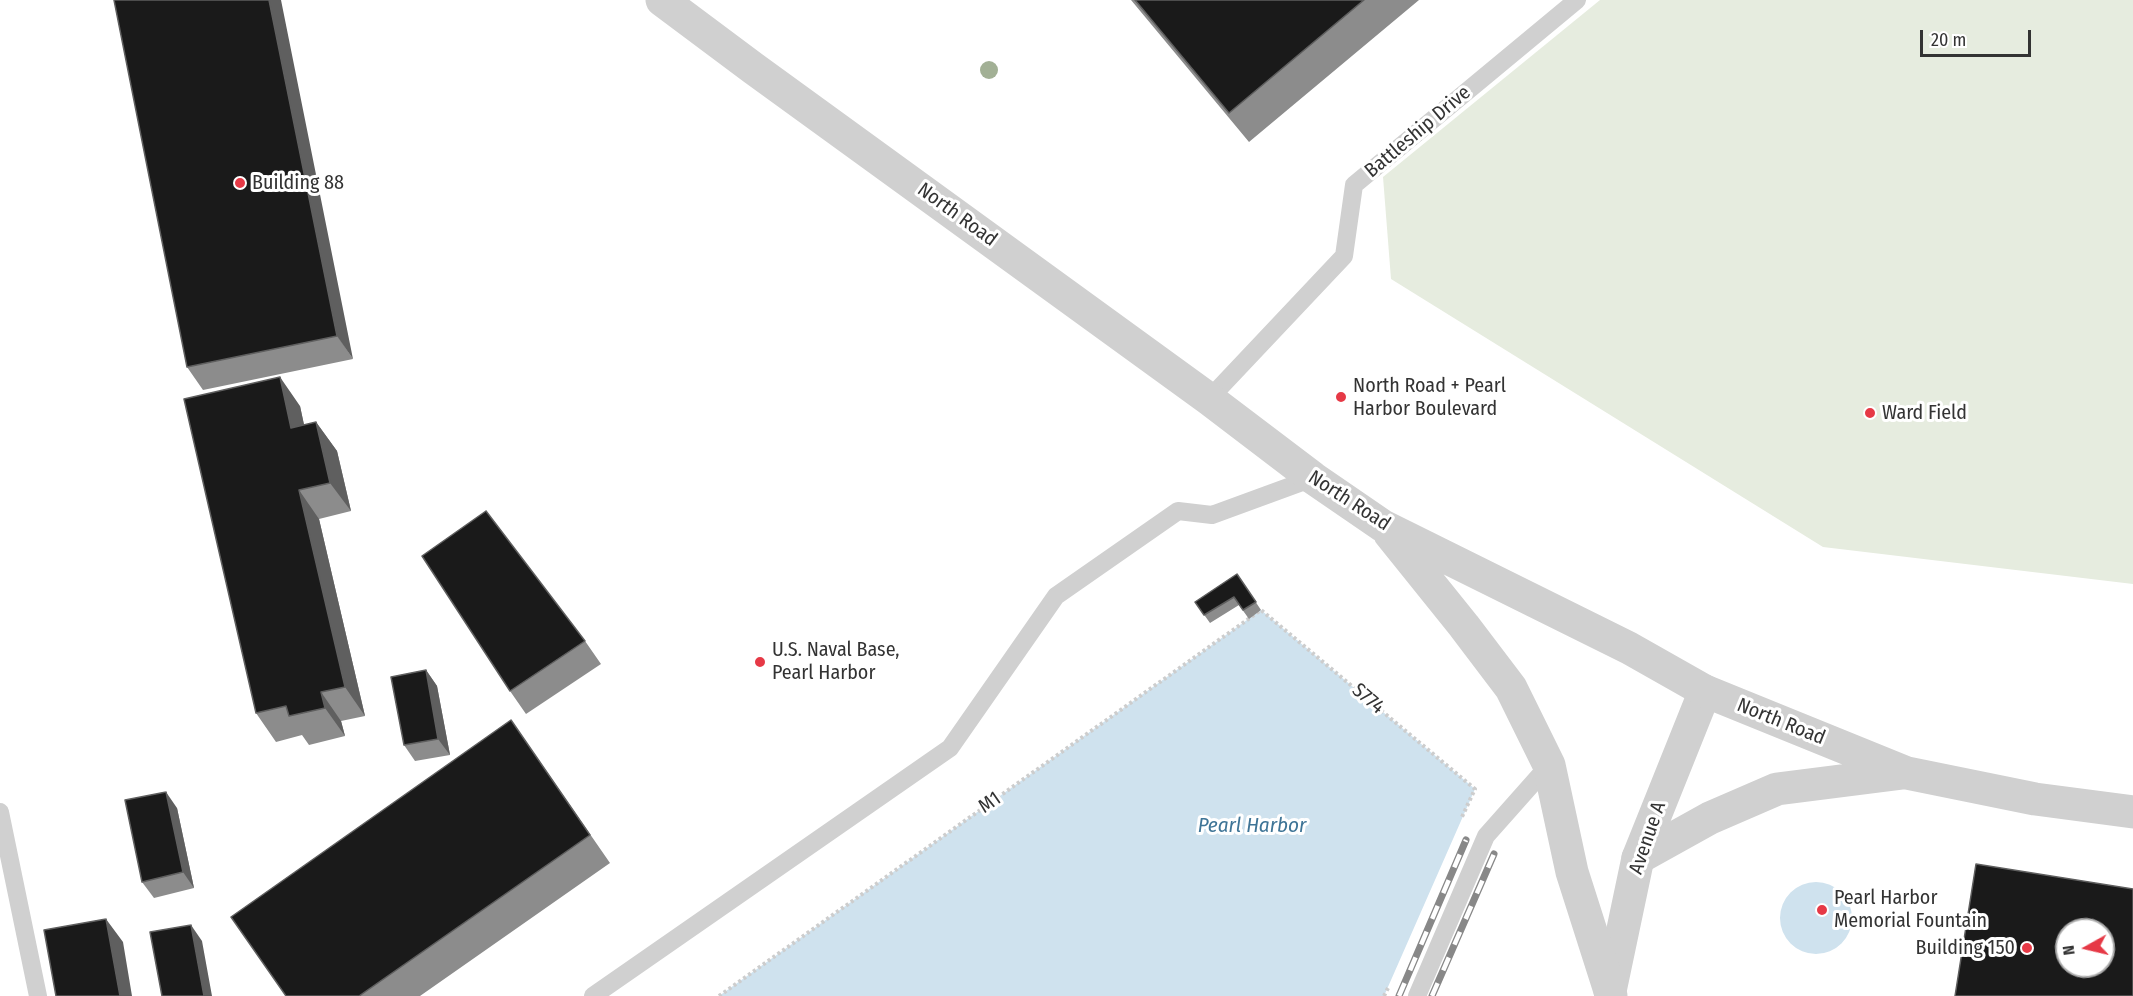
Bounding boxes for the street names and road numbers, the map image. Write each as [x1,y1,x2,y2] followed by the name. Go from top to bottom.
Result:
[1360,81,1476,183] street label: Battleship Drive
[912,178,1002,252] street label: North Road
[1304,466,1394,536] street label: North Road
[1347,679,1389,719] street label: S774
[1733,693,1829,751] street label: North Road
[974,787,1006,819] street label: M1
[1624,798,1672,878] street label: Avenue A

